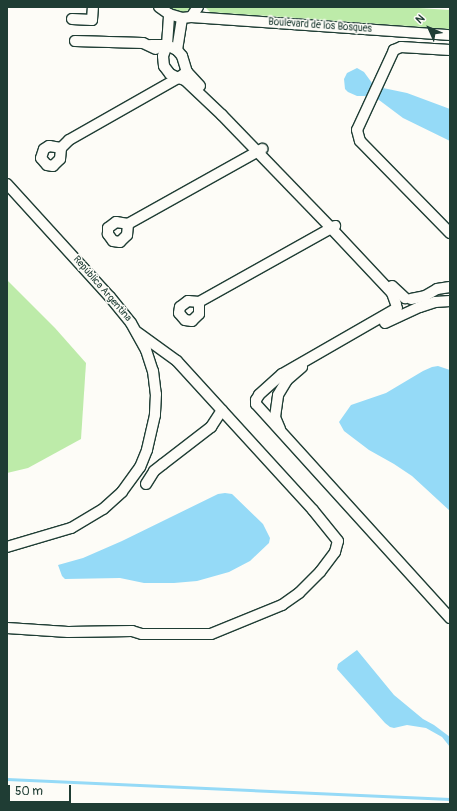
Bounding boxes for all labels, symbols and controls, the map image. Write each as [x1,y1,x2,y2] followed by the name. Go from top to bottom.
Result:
[409,8,449,48] north arrow
[413,12,427,26] text: N
[268,16,372,36] street label: Boulevard de los Bosques
[70,254,134,324] street label: República Argentina
[10,777,73,803] scale bar
[15,784,43,799] text: 50 m

